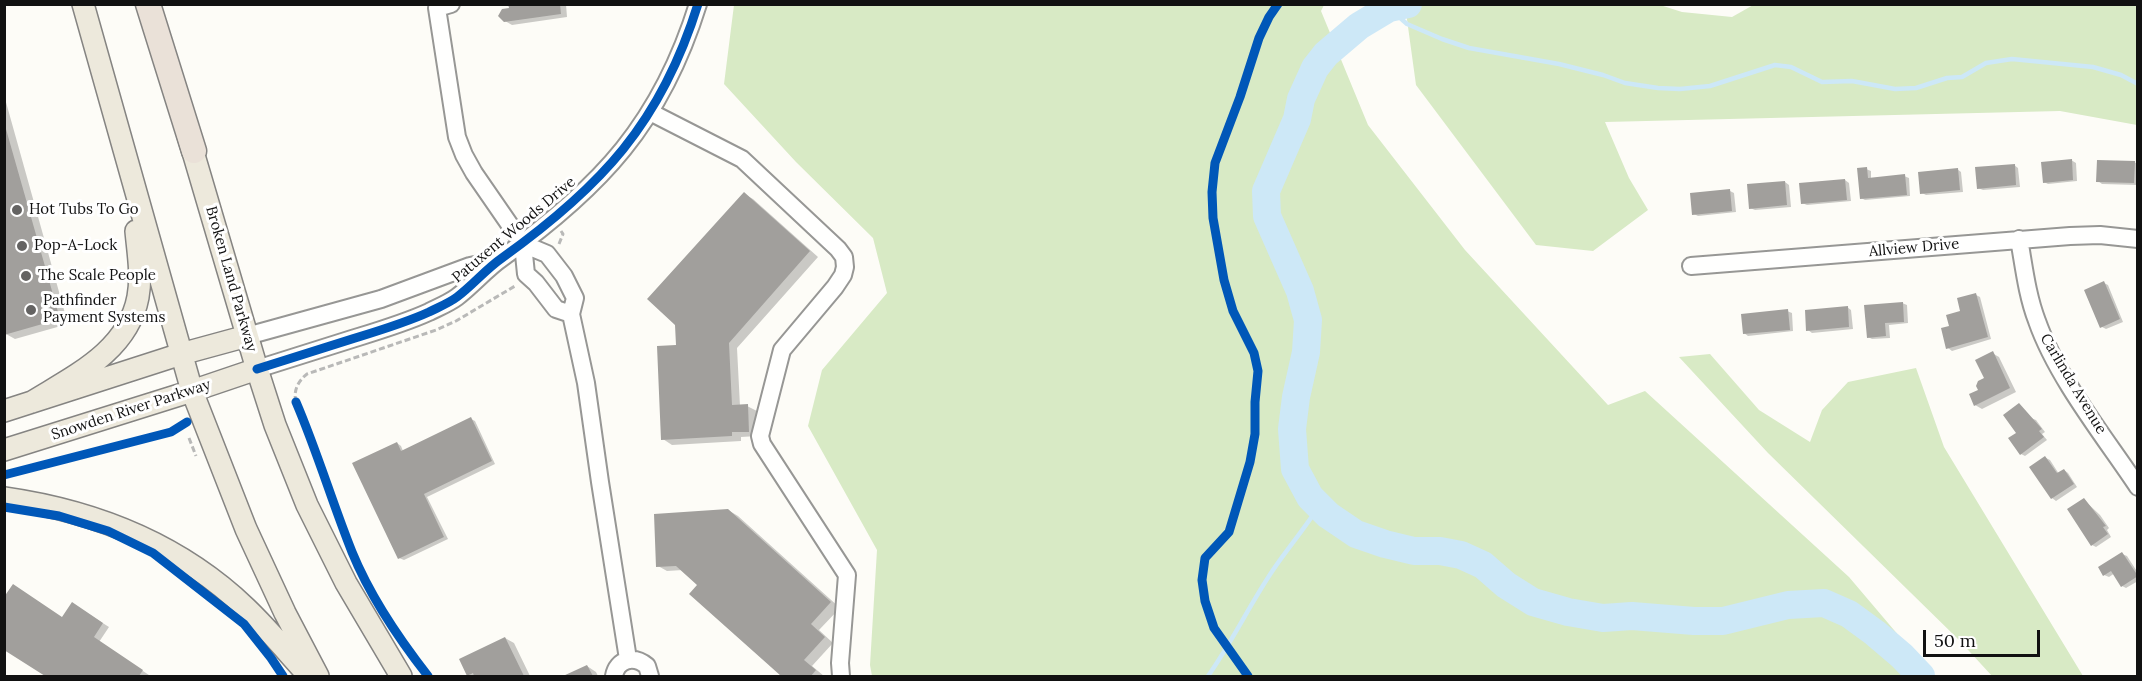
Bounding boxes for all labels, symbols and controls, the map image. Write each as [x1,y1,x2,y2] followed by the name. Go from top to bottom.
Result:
[449,173,579,287] street label: Patuxent Woods Drive
[29,201,139,219] place label: Hot Tubs To Go
[10,203,24,217] marker: Hot Tubs To Go
[202,204,260,354] street label: Broken Land Parkway
[1868,235,1960,261] street label: Allview Drive
[34,237,117,255] place label: Pop-A-Lock
[15,239,29,253] marker: Pop-A-Lock
[38,267,156,285] place label: The Scale People
[19,269,33,283] marker: The Scale People
[43,292,165,327] place label: Pathfinder Payment Systems
[24,303,38,317] marker: Pathfinder Payment Systems
[2036,331,2110,437] street label: Carlinda Avenue
[49,376,213,444] street label: Snowden River Parkway
[1926,618,2043,656] scale bar
[1934,629,1976,652] text: 50 m

